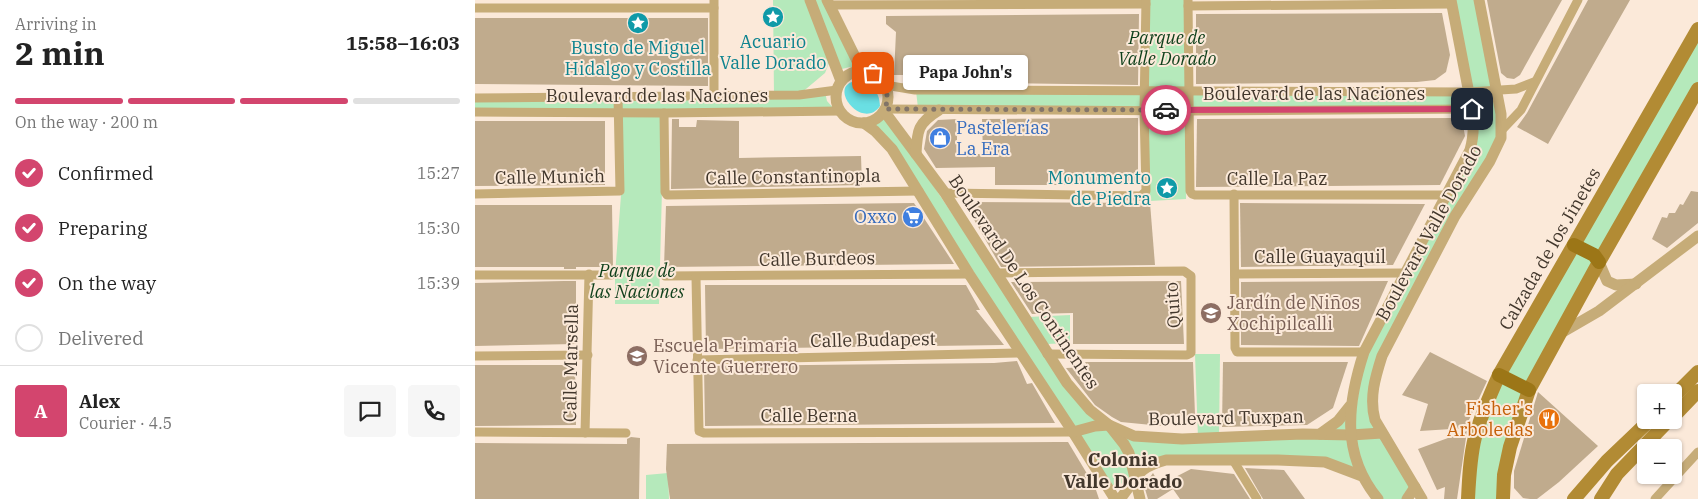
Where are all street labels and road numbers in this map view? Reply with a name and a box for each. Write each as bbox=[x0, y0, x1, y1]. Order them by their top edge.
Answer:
street label: Boulevard de las Naciones bbox=[1203, 82, 1425, 105]
street label: Boulevard de las Naciones bbox=[546, 84, 768, 107]
street label: Boulevard Valle Dorado bbox=[1371, 141, 1487, 325]
street label: Calle Constantinopla bbox=[705, 163, 881, 190]
street label: Calzada de los Jinetes bbox=[1494, 163, 1605, 334]
street label: Calle Munich bbox=[495, 164, 605, 189]
street label: Calle La Paz bbox=[1227, 167, 1327, 190]
street label: Boulevard De Los Continentes bbox=[944, 170, 1105, 393]
street label: Calle Guayaquil bbox=[1254, 245, 1386, 268]
street label: Calle Burdeos bbox=[759, 246, 875, 271]
street label: Quito bbox=[1159, 281, 1186, 329]
street label: Calle Marsella bbox=[558, 303, 583, 422]
street label: Calle Budapest bbox=[810, 327, 936, 352]
street label: Calle Berna bbox=[761, 404, 858, 427]
street label: Boulevard Tuxpan bbox=[1148, 405, 1304, 430]

